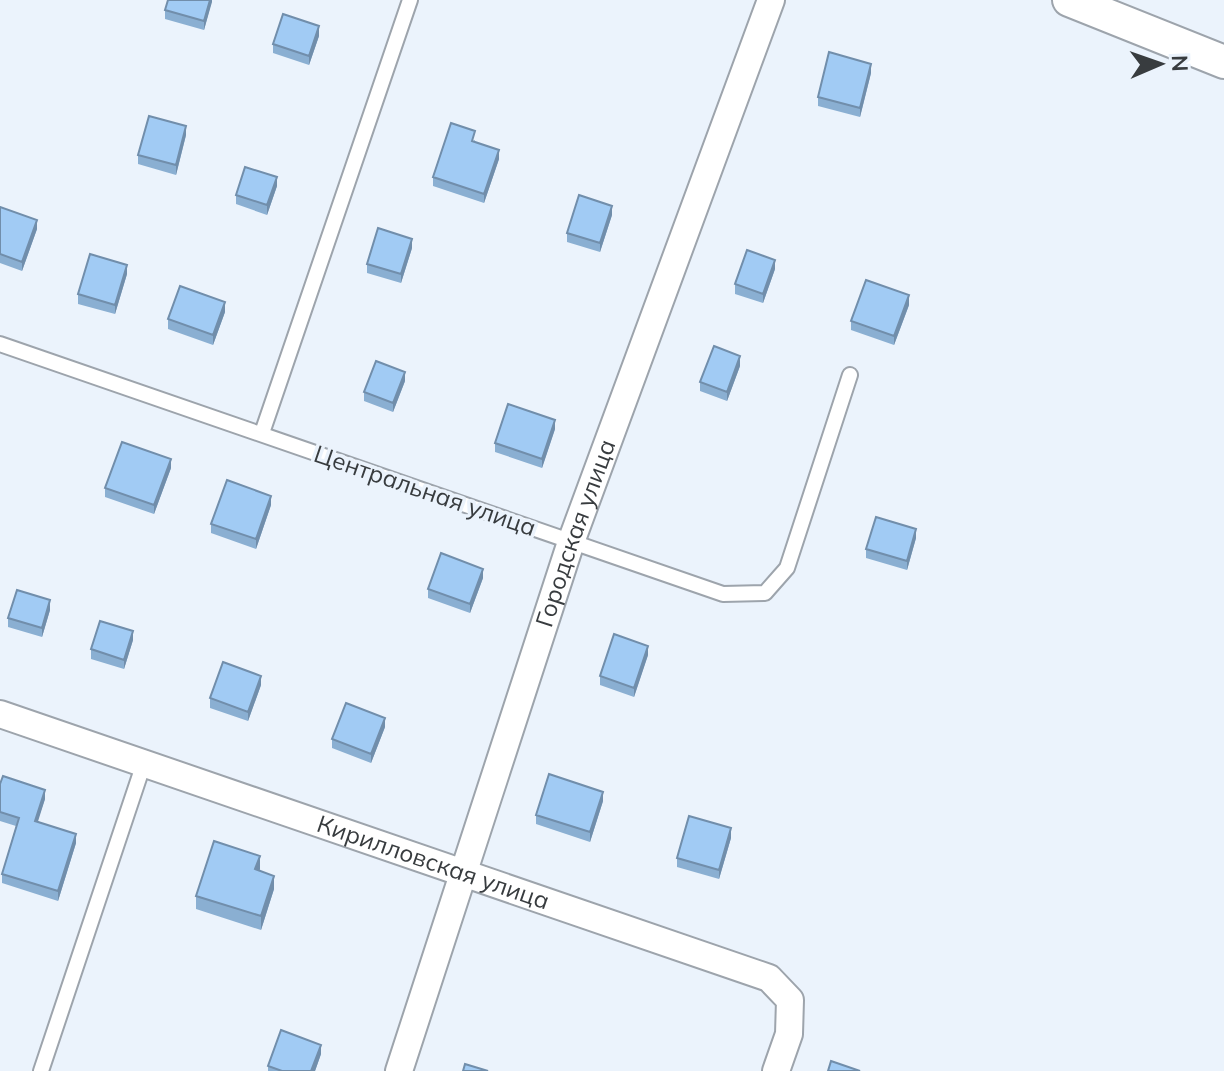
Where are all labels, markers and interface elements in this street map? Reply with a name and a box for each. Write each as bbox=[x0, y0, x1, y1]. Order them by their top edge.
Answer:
north arrow bbox=[1120, 24, 1200, 104]
text: N bbox=[1166, 55, 1194, 72]
street label: Городская улица bbox=[528, 435, 622, 631]
street label: Центральная улица bbox=[310, 438, 540, 542]
street label: Кирилловская улица bbox=[313, 808, 554, 916]

